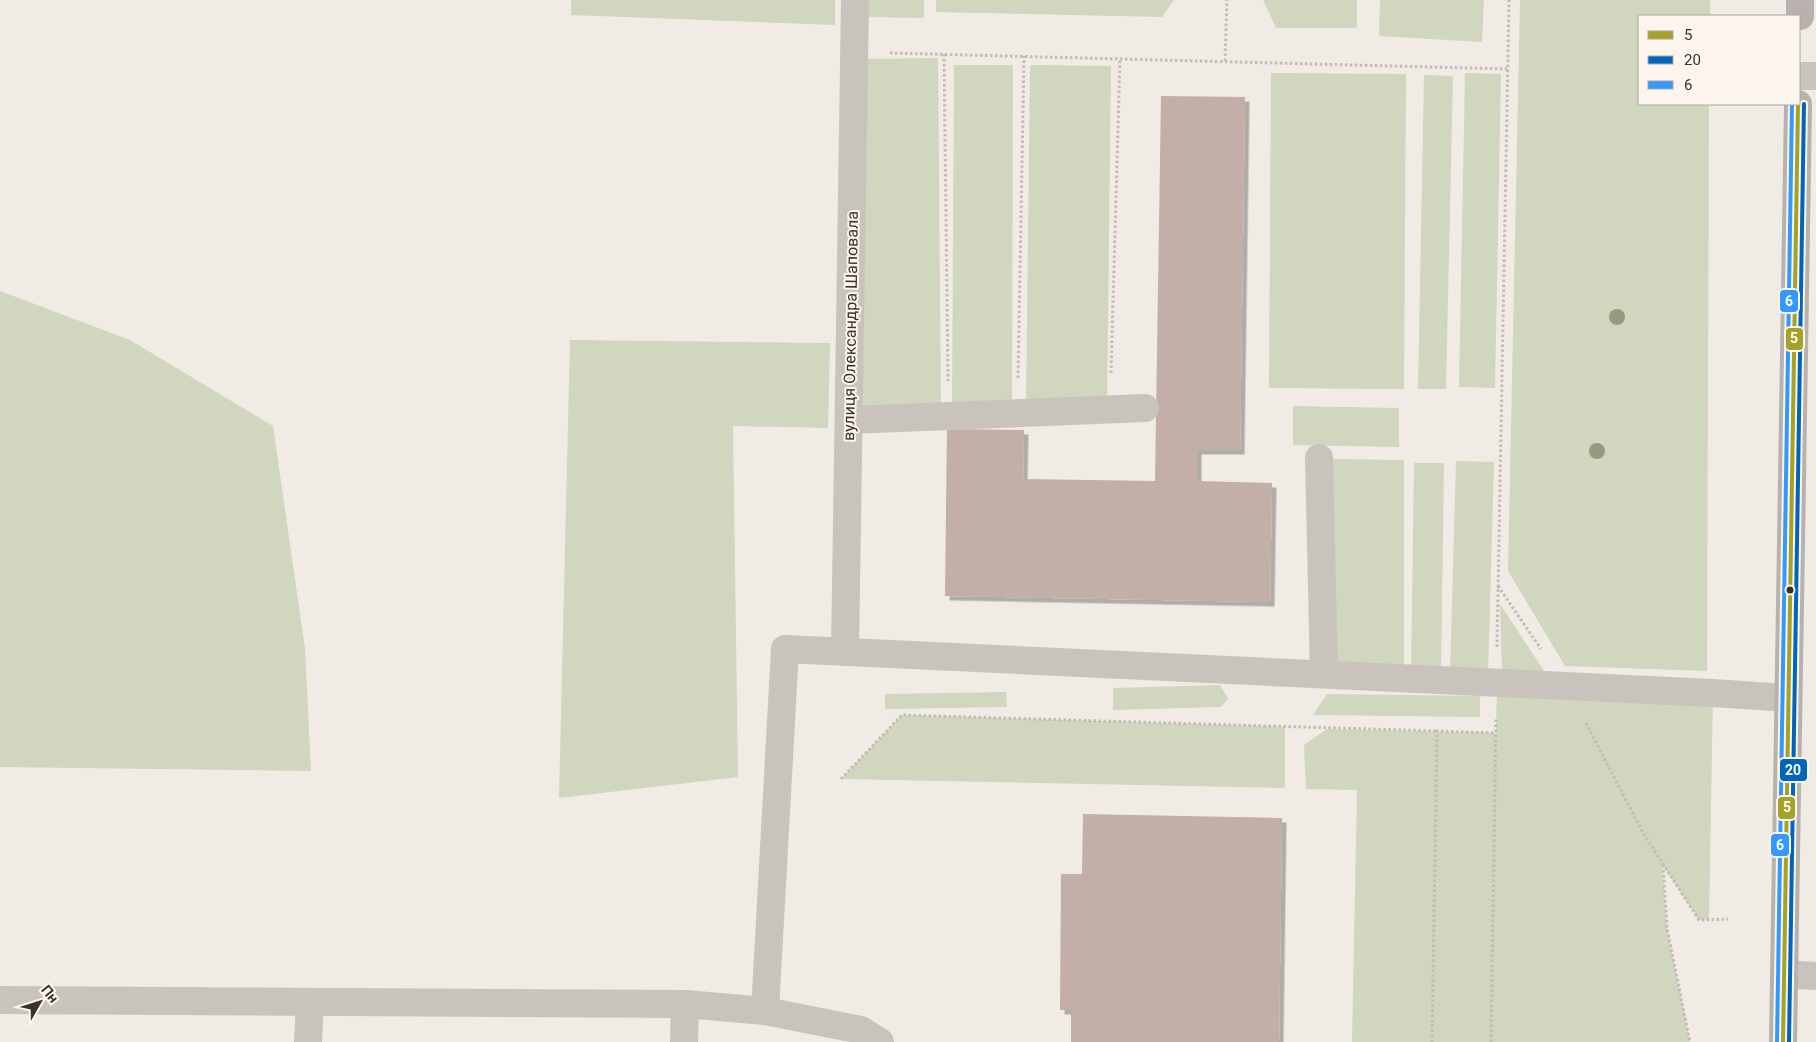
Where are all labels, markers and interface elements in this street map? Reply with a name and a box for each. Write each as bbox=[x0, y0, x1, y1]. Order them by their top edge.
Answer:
legend bbox=[1638, 15, 1801, 105]
text: 5 bbox=[1684, 26, 1692, 44]
text: 20 bbox=[1684, 51, 1701, 69]
text: 6 bbox=[1684, 76, 1692, 94]
street label: вулиця Олександра Шаповала bbox=[839, 211, 862, 441]
line badge: 6 bbox=[1779, 289, 1799, 313]
text: 6 bbox=[1785, 293, 1793, 309]
line badge: 5 bbox=[1785, 327, 1804, 351]
text: 5 bbox=[1790, 330, 1798, 346]
unlabelled marker bbox=[1785, 585, 1795, 595]
line badge: 20 bbox=[1779, 758, 1808, 782]
text: 20 bbox=[1785, 762, 1801, 778]
line badge: 5 bbox=[1777, 796, 1796, 820]
text: 5 bbox=[1783, 799, 1791, 815]
line badge: 6 bbox=[1770, 833, 1790, 857]
text: 6 bbox=[1776, 837, 1784, 853]
north arrow bbox=[15, 977, 65, 1027]
text: Пн bbox=[38, 982, 62, 1006]

